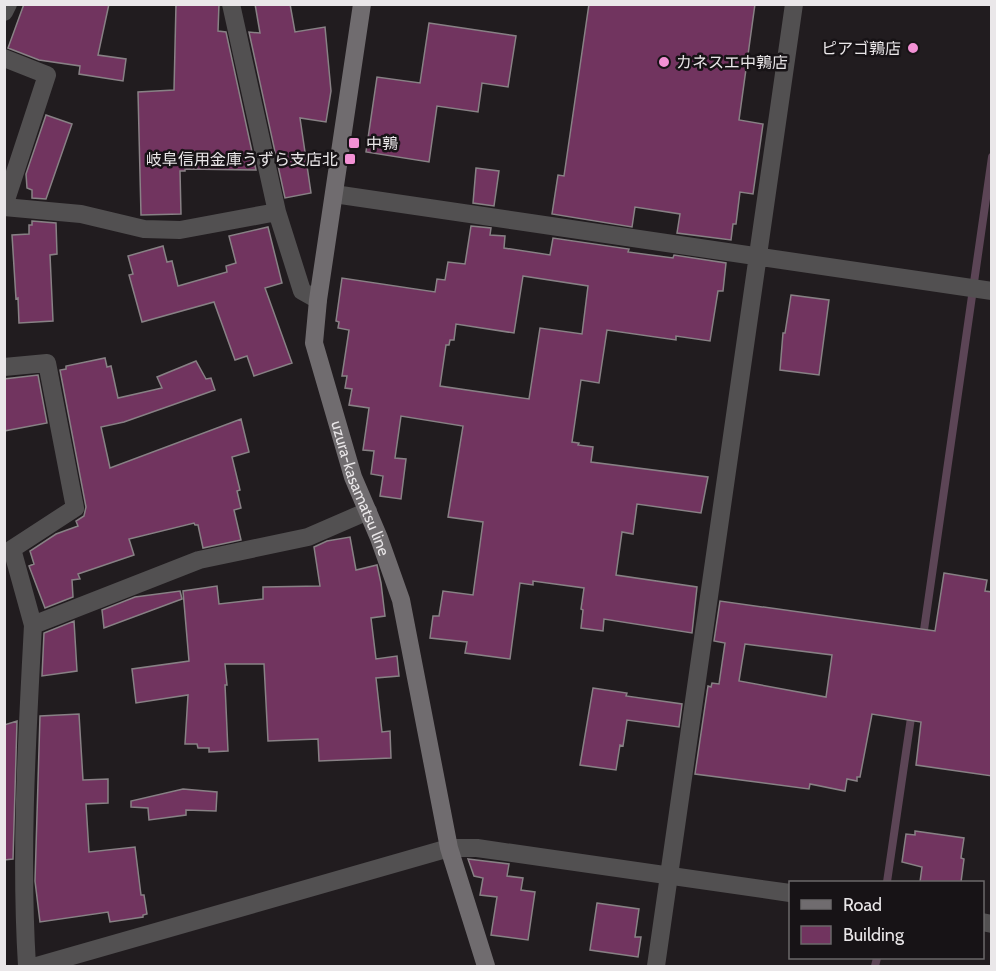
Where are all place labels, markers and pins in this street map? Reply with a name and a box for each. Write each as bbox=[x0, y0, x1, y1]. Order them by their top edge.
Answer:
place label: ピアゴ鶉店 bbox=[821, 39, 901, 58]
marker: ピアゴ鶉店 bbox=[906, 41, 920, 55]
place label: カネスエ中鶉店 bbox=[676, 53, 788, 72]
marker: カネスエ中鶉店 bbox=[657, 55, 671, 69]
place label: 中鶉 bbox=[366, 134, 398, 153]
marker: 中鶉 bbox=[347, 136, 361, 150]
place label: 岐阜信用金庫うずら支店北 bbox=[146, 150, 338, 169]
marker: 岐阜信用金庫うずら支店北 bbox=[343, 152, 357, 166]

